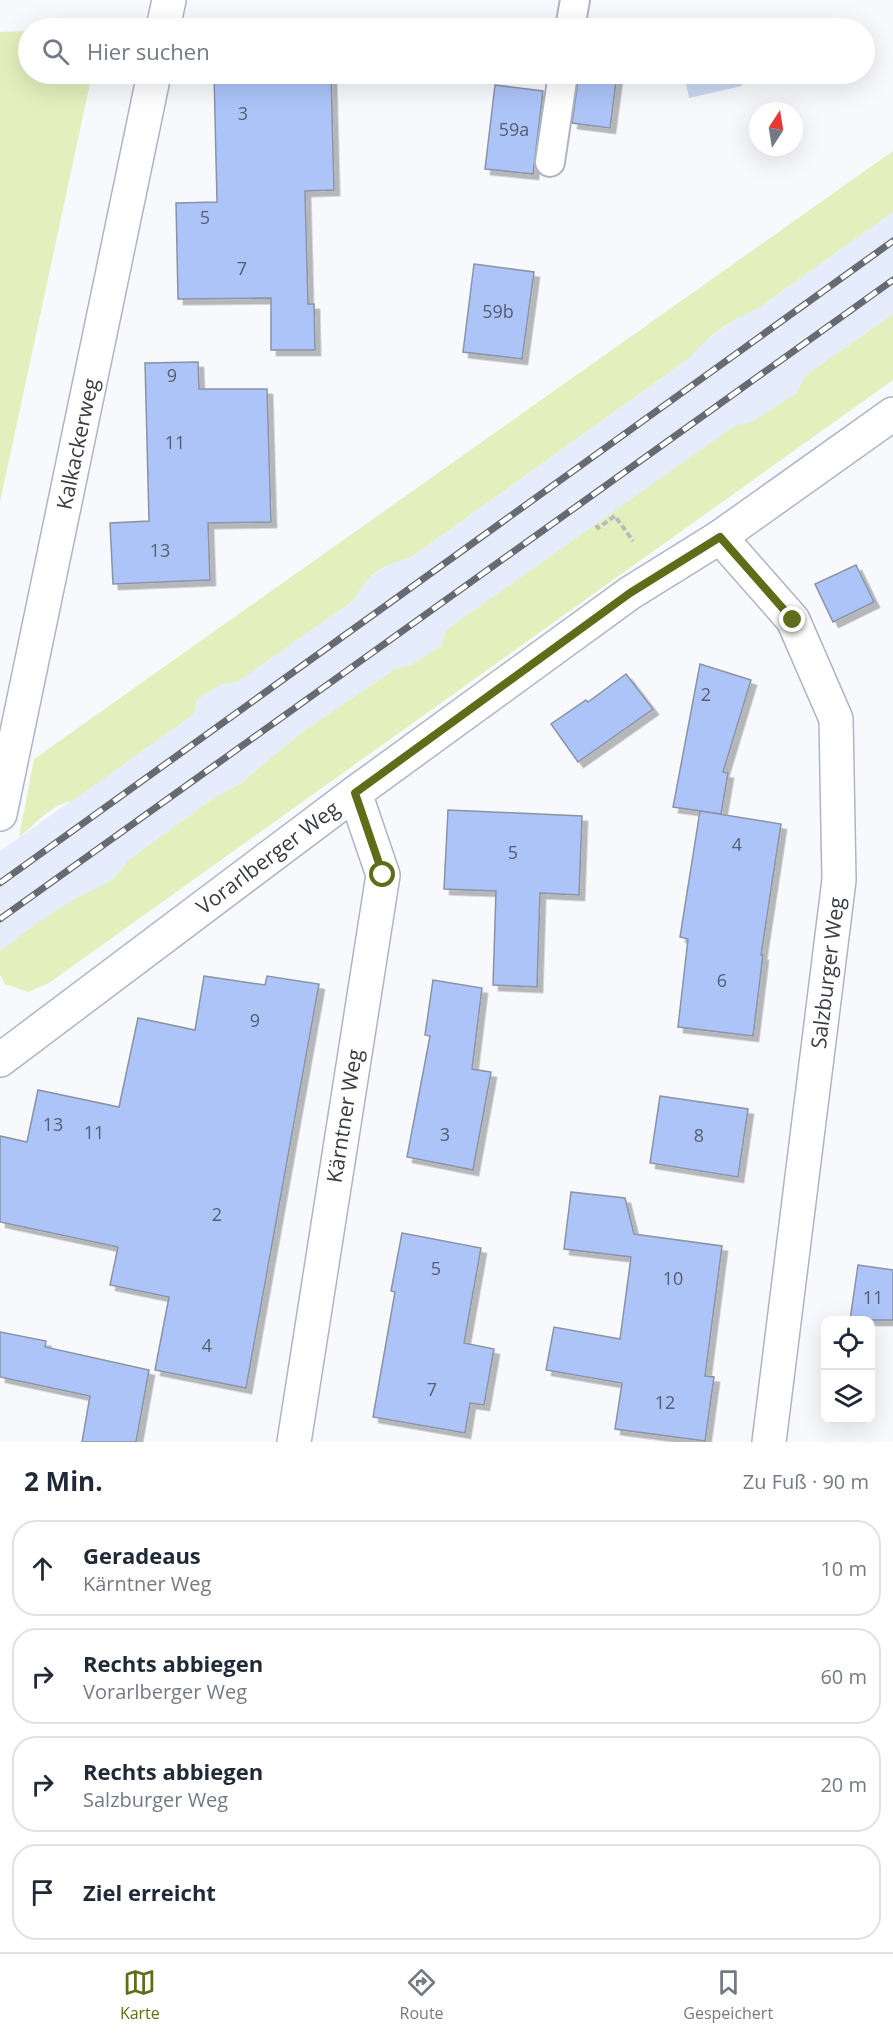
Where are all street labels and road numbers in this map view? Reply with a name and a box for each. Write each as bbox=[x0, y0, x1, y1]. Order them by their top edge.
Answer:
street label: Kalkackerweg bbox=[49, 376, 105, 512]
street label: Vorarlberger Weg bbox=[190, 794, 345, 920]
street label: Salzburger Weg bbox=[804, 896, 850, 1050]
street label: Kärntner Weg bbox=[320, 1047, 368, 1185]

